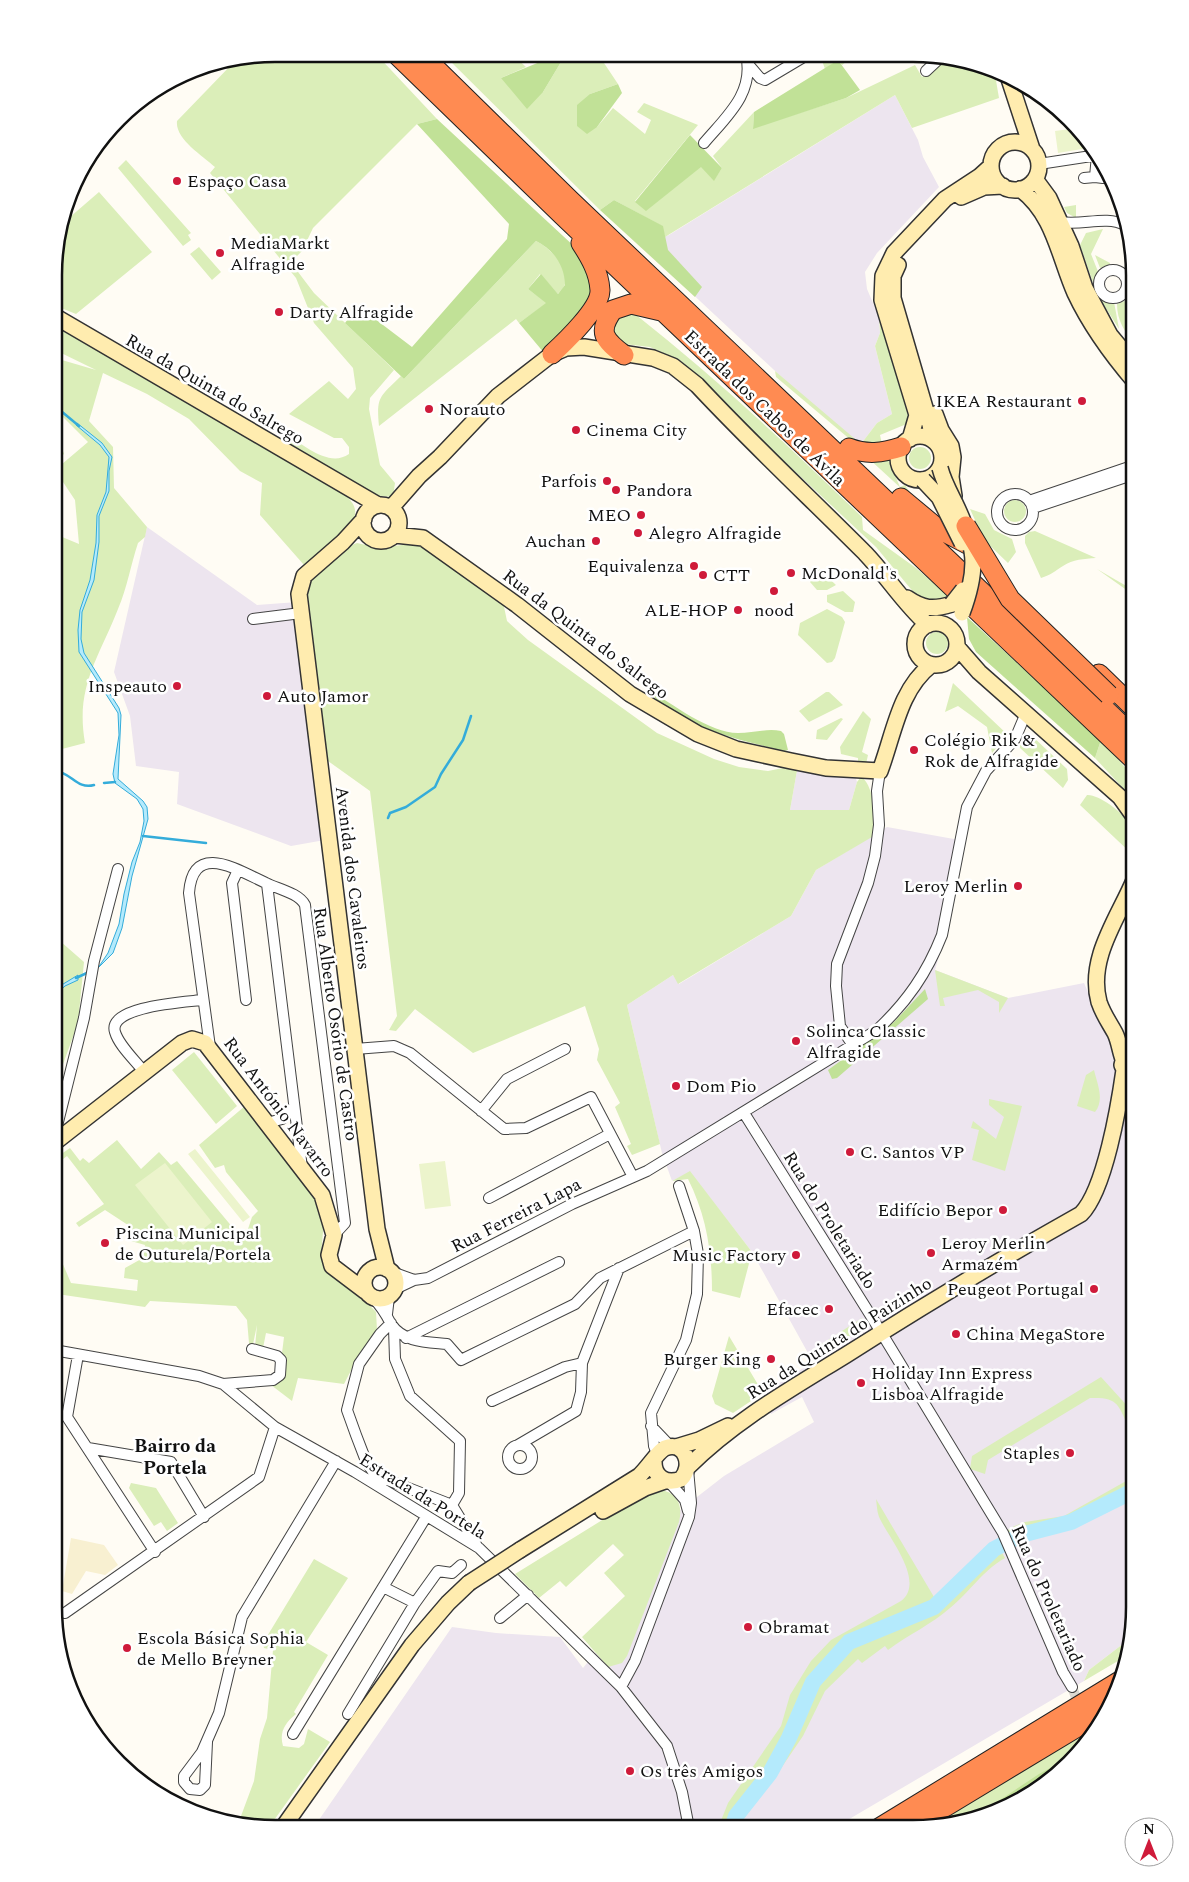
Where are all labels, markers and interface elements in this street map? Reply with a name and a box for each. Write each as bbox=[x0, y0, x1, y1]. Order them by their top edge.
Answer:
place label: Espaço Casa bbox=[187, 168, 287, 195]
marker: Espaço Casa bbox=[171, 175, 183, 187]
place label: MediaMarkt Alfragide bbox=[230, 230, 330, 278]
marker: MediaMarkt Alfragide bbox=[214, 247, 226, 259]
place label: Darty Alfragide bbox=[289, 299, 413, 326]
marker: Darty Alfragide bbox=[273, 306, 285, 318]
street label: Estrada dos Cabos de Ávila bbox=[678, 324, 852, 493]
street label: Rua da Quinta do Salrego bbox=[120, 327, 309, 452]
place label: IKEA Restaurant bbox=[936, 388, 1072, 415]
marker: IKEA Restaurant bbox=[1076, 395, 1088, 407]
place label: Norauto bbox=[439, 396, 505, 423]
marker: Norauto bbox=[423, 403, 435, 415]
place label: Cinema City bbox=[586, 417, 688, 444]
marker: Cinema City bbox=[570, 424, 582, 436]
place label: Parfois bbox=[540, 468, 597, 495]
marker: Parfois bbox=[601, 475, 613, 487]
place label: Pandora bbox=[626, 477, 693, 504]
marker: Pandora bbox=[610, 484, 622, 496]
place label: MEO bbox=[587, 502, 631, 529]
marker: MEO bbox=[635, 509, 647, 521]
place label: Alegro Alfragide bbox=[648, 520, 781, 547]
marker: Alegro Alfragide bbox=[632, 527, 644, 539]
place label: Auchan bbox=[524, 528, 586, 555]
marker: Auchan bbox=[590, 535, 602, 547]
place label: Equivalenza bbox=[587, 553, 684, 580]
marker: Equivalenza bbox=[688, 560, 700, 572]
place label: McDonald's bbox=[801, 560, 897, 587]
place label: CTT bbox=[713, 562, 750, 589]
street label: Rua da Quinta do Salrego bbox=[497, 563, 675, 706]
marker: McDonald's bbox=[785, 567, 797, 579]
marker: CTT bbox=[697, 569, 709, 581]
marker: nood bbox=[768, 585, 780, 597]
place label: ALE-HOP bbox=[644, 597, 728, 624]
place label: nood bbox=[754, 597, 794, 624]
marker: ALE-HOP bbox=[732, 604, 744, 616]
place label: Inspeauto bbox=[88, 673, 167, 700]
marker: Inspeauto bbox=[171, 680, 183, 692]
place label: Auto Jamor bbox=[277, 683, 368, 710]
marker: Auto Jamor bbox=[261, 690, 273, 702]
place label: Colégio Rik & Rok de Alfragide bbox=[924, 727, 1058, 775]
marker: Colégio Rik & Rok de Alfragide bbox=[908, 744, 920, 756]
street label: Avenida dos Cavaleiros bbox=[328, 785, 377, 972]
place label: Leroy Merlin bbox=[903, 873, 1008, 900]
marker: Leroy Merlin bbox=[1012, 880, 1024, 892]
street label: Rua Alberto Osório de Castro bbox=[306, 905, 365, 1143]
place label: Solinca Classic Alfragide bbox=[806, 1018, 926, 1066]
street label: Rua António Navarro bbox=[217, 1031, 341, 1183]
marker: Solinca Classic Alfragide bbox=[790, 1035, 802, 1047]
place label: Dom Pio bbox=[686, 1073, 757, 1100]
marker: Dom Pio bbox=[670, 1080, 682, 1092]
place label: C. Santos VP bbox=[860, 1139, 964, 1166]
street label: Rua do Proletariado bbox=[776, 1146, 883, 1295]
marker: C. Santos VP bbox=[844, 1146, 856, 1158]
street label: Rua Ferreira Lapa bbox=[446, 1171, 586, 1260]
place label: Edifício Bepor bbox=[877, 1197, 993, 1224]
marker: Edifício Bepor bbox=[997, 1204, 1009, 1216]
place label: Piscina Municipal de Outurela/Portela bbox=[115, 1220, 271, 1268]
place label: Leroy Merlin Armazém bbox=[941, 1230, 1046, 1278]
marker: Piscina Municipal de Outurela/Portela bbox=[99, 1237, 111, 1249]
place label: Music Factory bbox=[672, 1242, 787, 1269]
marker: Leroy Merlin Armazém bbox=[925, 1247, 937, 1259]
marker: Music Factory bbox=[790, 1249, 802, 1261]
street label: Rua da Quinta do Paizinho bbox=[741, 1270, 937, 1407]
place label: Peugeot Portugal bbox=[947, 1276, 1084, 1303]
marker: Peugeot Portugal bbox=[1088, 1283, 1100, 1295]
place label: Efacec bbox=[766, 1296, 819, 1323]
marker: Efacec bbox=[823, 1303, 835, 1315]
place label: China MegaStore bbox=[966, 1321, 1105, 1348]
marker: China MegaStore bbox=[950, 1328, 962, 1340]
place label: Burger King bbox=[663, 1346, 761, 1373]
marker: Burger King bbox=[765, 1353, 777, 1365]
place label: Holiday Inn Express Lisboa Alfragide bbox=[871, 1360, 1033, 1408]
marker: Holiday Inn Express Lisboa Alfragide bbox=[855, 1377, 867, 1389]
district label: Bairro da Portela bbox=[134, 1432, 216, 1483]
place label: Staples bbox=[1003, 1440, 1060, 1467]
street label: Estrada da Portela bbox=[354, 1446, 492, 1547]
marker: Staples bbox=[1064, 1447, 1076, 1459]
street label: Rua do Proletariado bbox=[1004, 1520, 1093, 1676]
place label: Obramat bbox=[758, 1614, 829, 1641]
marker: Obramat bbox=[742, 1621, 754, 1633]
place label: Escola Básica Sophia de Mello Breyner bbox=[137, 1625, 304, 1673]
marker: Escola Básica Sophia de Mello Breyner bbox=[121, 1642, 133, 1654]
place label: Os três Amigos bbox=[640, 1758, 763, 1785]
marker: Os três Amigos bbox=[624, 1765, 636, 1777]
north arrow bbox=[1124, 1817, 1174, 1867]
text: N bbox=[1143, 1819, 1155, 1840]

